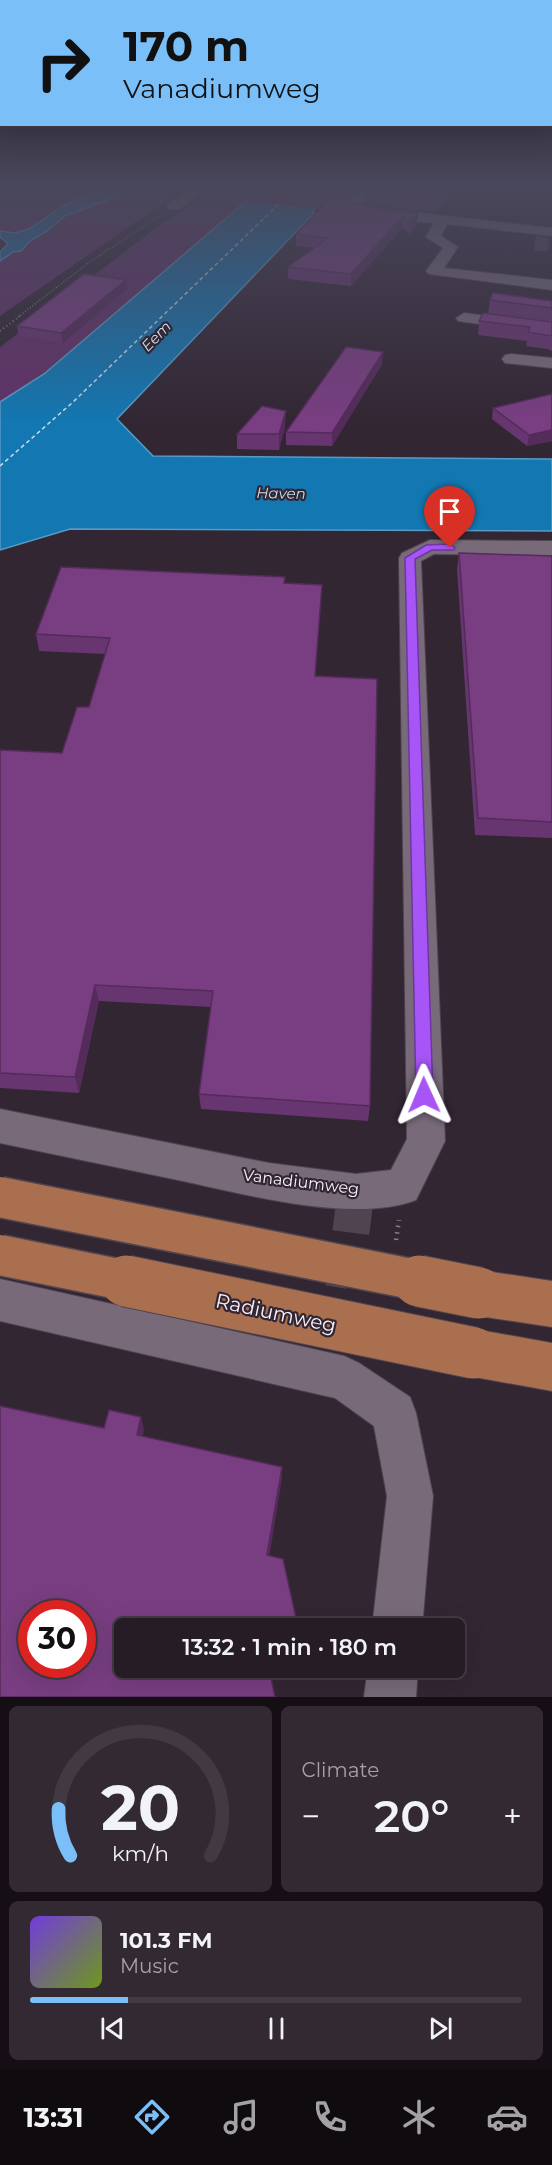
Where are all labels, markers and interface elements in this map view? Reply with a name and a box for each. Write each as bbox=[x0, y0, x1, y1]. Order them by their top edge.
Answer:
text: 170 m bbox=[123, 20, 249, 72]
icon: right bbox=[24, 24, 102, 102]
text: Vanadiumweg bbox=[123, 72, 321, 105]
water label: Eem bbox=[137, 317, 175, 355]
water label: Haven bbox=[256, 483, 306, 503]
pin bbox=[424, 486, 475, 548]
icon: arrive bbox=[433, 495, 466, 528]
position arrow bbox=[392, 1063, 456, 1127]
street label: Vanadiumweg bbox=[242, 1165, 360, 1199]
street label: Radiumweg bbox=[214, 1289, 338, 1337]
speed limit sign: 30 bbox=[18, 1600, 96, 1678]
text: 13:32 · 1 min · 180 m bbox=[182, 1634, 397, 1661]
text: Climate bbox=[302, 1758, 379, 1782]
text: 20 bbox=[101, 1770, 180, 1846]
text: 20° bbox=[374, 1788, 449, 1843]
text: − bbox=[302, 1796, 320, 1836]
text: + bbox=[503, 1796, 522, 1836]
text: km/h bbox=[112, 1840, 169, 1866]
text: 101.3 FM bbox=[120, 1927, 212, 1954]
text: Music bbox=[120, 1954, 179, 1978]
icon: previous bbox=[96, 2012, 129, 2045]
icon: pause bbox=[260, 2012, 293, 2045]
icon: next bbox=[424, 2012, 457, 2045]
icon: directions bbox=[131, 2096, 173, 2138]
icon: music bbox=[220, 2096, 262, 2138]
icon: phone bbox=[309, 2096, 351, 2138]
icon: climate bbox=[398, 2096, 440, 2138]
icon: car bbox=[486, 2096, 528, 2138]
text: 13:31 bbox=[23, 2101, 84, 2134]

